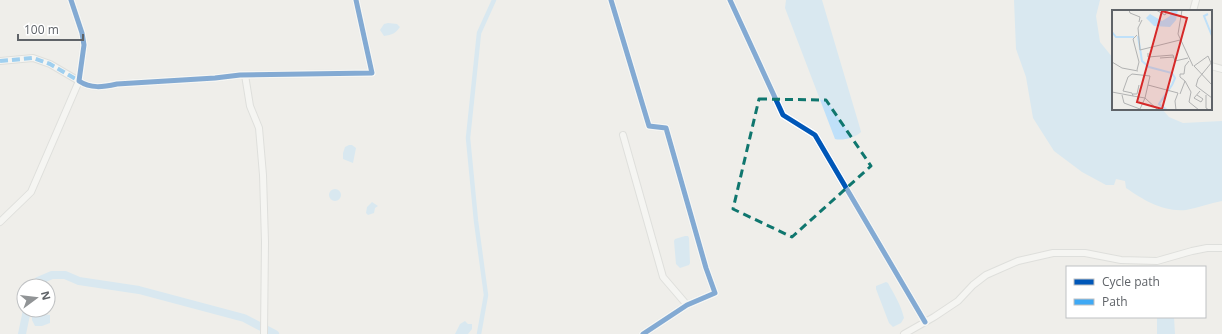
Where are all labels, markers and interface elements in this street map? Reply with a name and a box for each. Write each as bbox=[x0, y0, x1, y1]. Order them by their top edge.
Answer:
inset map bbox=[1112, 10, 1212, 110]
scale bar bbox=[18, 16, 83, 42]
text: 100 m bbox=[24, 21, 59, 38]
legend bbox=[1066, 266, 1206, 318]
text: Cycle path bbox=[1102, 273, 1160, 290]
north arrow bbox=[16, 278, 56, 318]
text: N bbox=[38, 289, 55, 302]
text: Path bbox=[1102, 293, 1128, 310]

